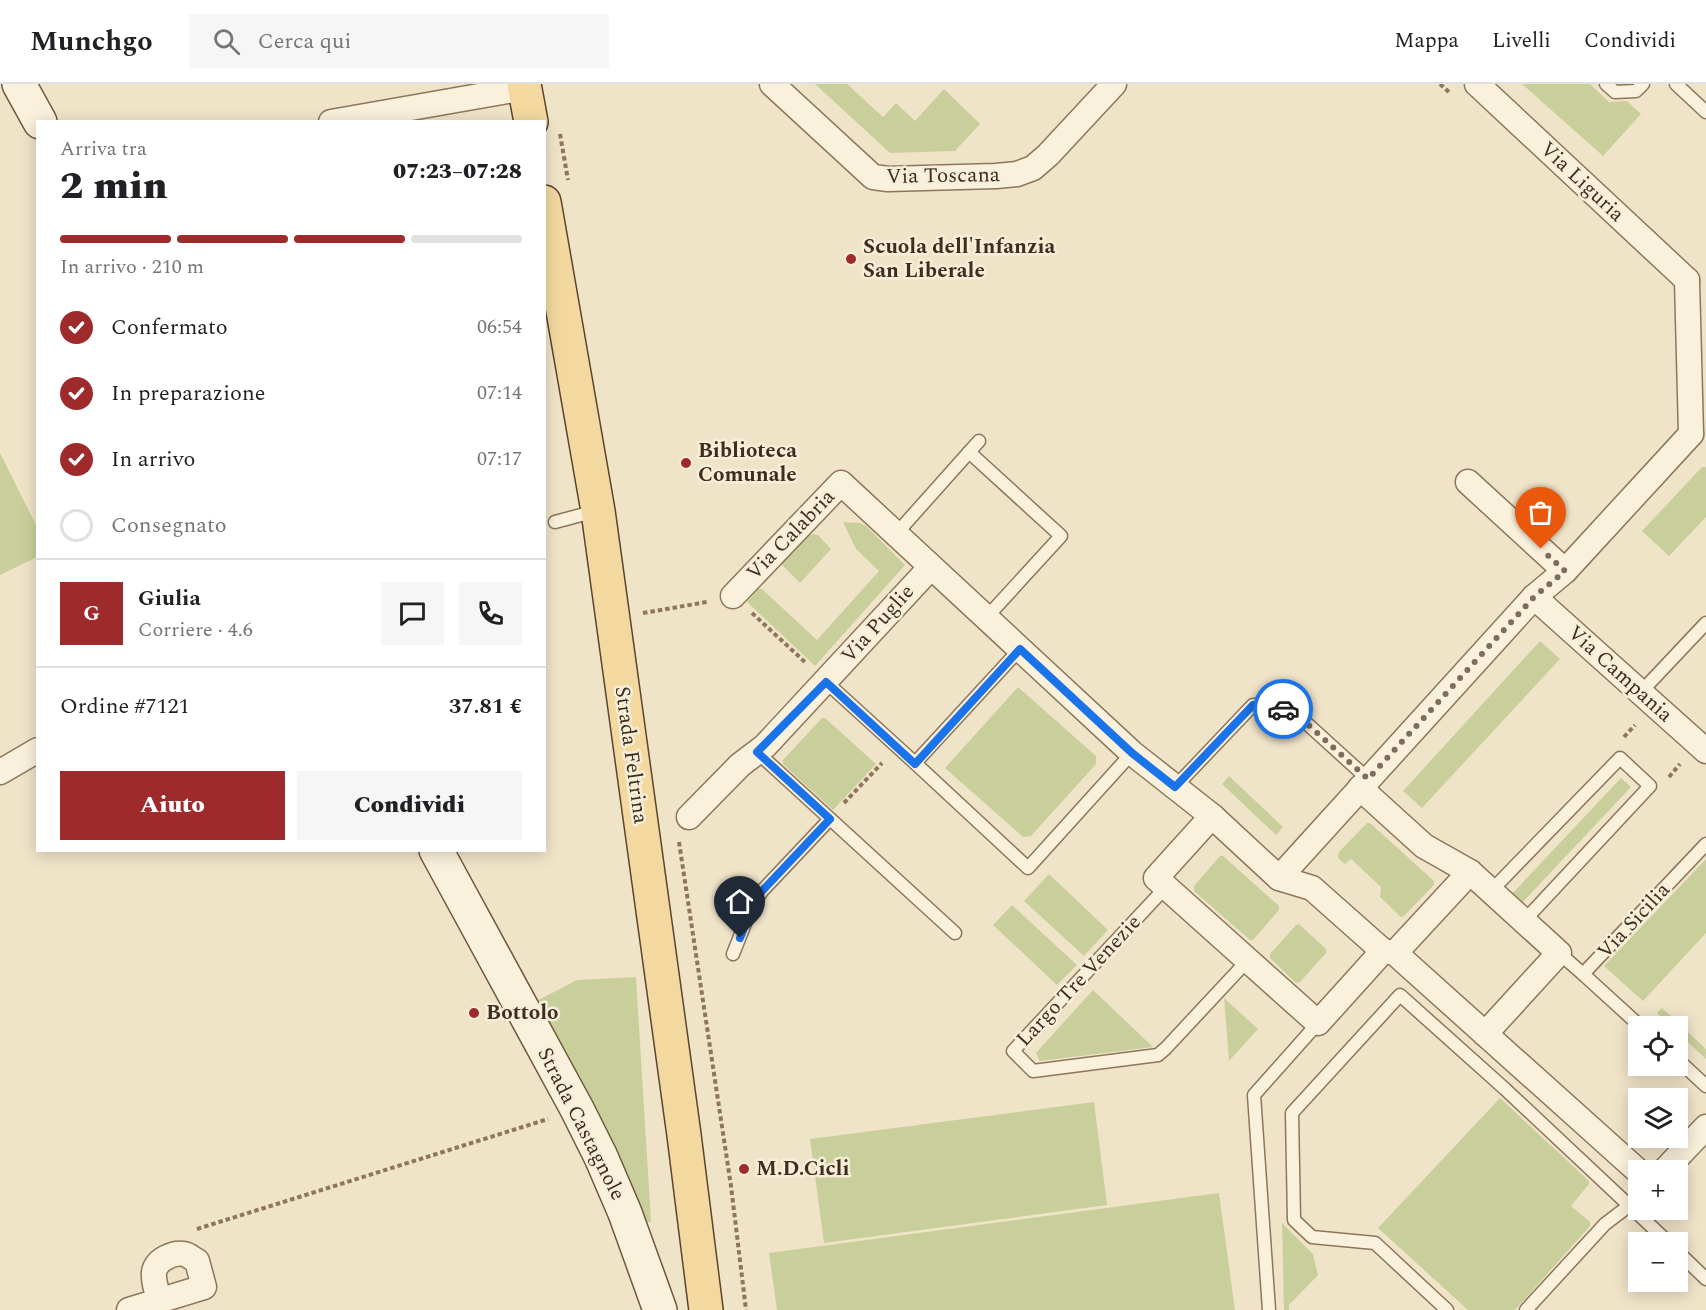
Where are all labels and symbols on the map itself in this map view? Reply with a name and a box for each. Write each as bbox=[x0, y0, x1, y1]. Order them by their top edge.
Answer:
street label: Via Liguria bbox=[1532, 134, 1632, 230]
street label: Via Toscana bbox=[886, 159, 1001, 193]
place label: Scuola dell'Infanzia San Liberale bbox=[863, 231, 1056, 287]
marker: Scuola dell'Infanzia San Liberale bbox=[844, 252, 858, 266]
place label: Biblioteca Comunale bbox=[698, 435, 797, 491]
marker: Biblioteca Comunale bbox=[679, 456, 693, 470]
street label: Via Calabria bbox=[739, 482, 843, 588]
pin bbox=[1515, 487, 1566, 549]
street label: Via Puglie bbox=[834, 577, 922, 671]
street label: Via Campania bbox=[1560, 618, 1680, 731]
courier bbox=[1253, 679, 1313, 739]
street label: Strada Feltrina bbox=[606, 684, 657, 827]
street label: Via Sicilia bbox=[1590, 875, 1679, 967]
pin bbox=[714, 876, 765, 938]
street label: Largo Tre Venezie bbox=[1009, 908, 1149, 1054]
place label: Bottolo bbox=[486, 997, 559, 1029]
marker: Bottolo bbox=[467, 1006, 481, 1020]
street label: Strada Castagnole bbox=[529, 1042, 633, 1206]
place label: M.D.Cicli bbox=[756, 1153, 849, 1185]
marker: M.D.Cicli bbox=[737, 1162, 751, 1176]

